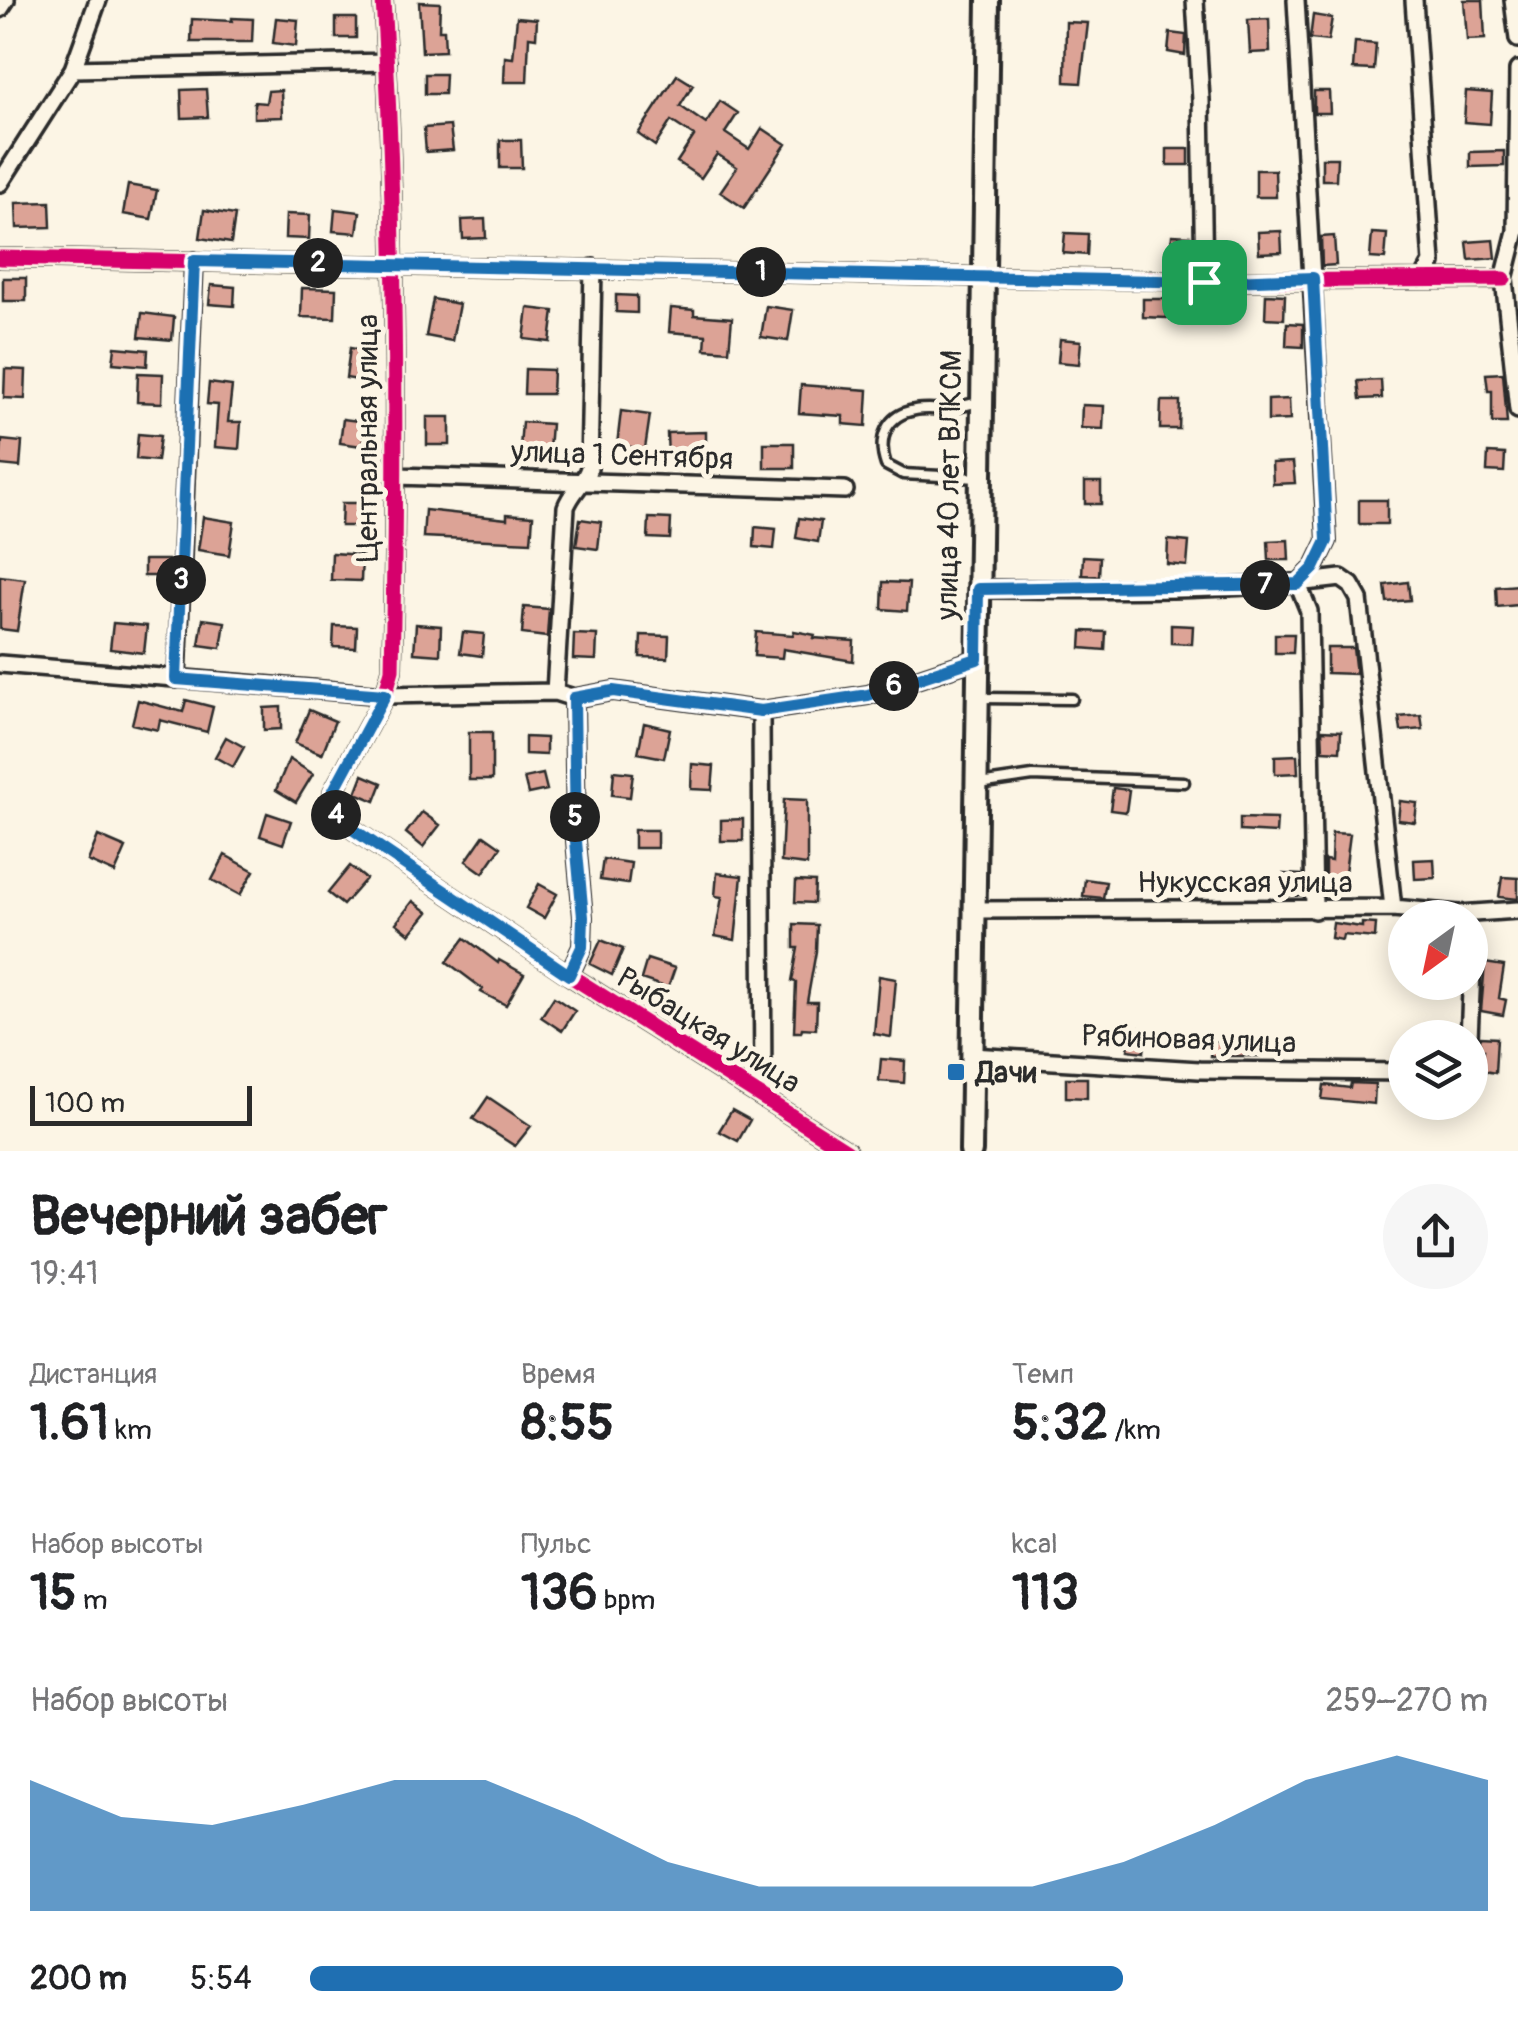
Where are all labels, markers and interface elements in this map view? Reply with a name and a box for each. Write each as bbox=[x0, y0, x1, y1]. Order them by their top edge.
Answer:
pin: 2 bbox=[293, 238, 343, 288]
pin bbox=[1162, 240, 1247, 325]
text: 2 bbox=[310, 245, 326, 280]
pin: 1 bbox=[736, 247, 786, 297]
text: 1 bbox=[756, 254, 766, 289]
icon: arrive bbox=[1177, 255, 1232, 310]
street label: Центральная улица bbox=[349, 314, 386, 562]
street label: улица 40 лет ВЛКСМ bbox=[929, 350, 970, 621]
street label: улица 1 Сентября bbox=[509, 433, 734, 478]
pin: 3 bbox=[156, 555, 206, 605]
pin: 7 bbox=[1240, 560, 1290, 610]
text: 3 bbox=[173, 562, 189, 597]
text: 7 bbox=[1258, 567, 1272, 602]
pin: 6 bbox=[869, 661, 919, 711]
text: 6 bbox=[886, 668, 902, 703]
pin: 4 bbox=[311, 790, 361, 840]
pin: 5 bbox=[550, 792, 600, 842]
text: 4 bbox=[328, 797, 344, 832]
text: 5 bbox=[567, 799, 583, 834]
street label: Нукусская улица bbox=[1137, 864, 1353, 901]
north arrow bbox=[1388, 900, 1488, 1000]
map controls bbox=[1388, 900, 1488, 1120]
street label: Рыбацкая улица bbox=[610, 959, 807, 1101]
street label: Рябиновая улица bbox=[1081, 1017, 1297, 1062]
button: layers bbox=[1388, 1020, 1488, 1120]
place label: Дачи bbox=[974, 1054, 1037, 1091]
marker: Дачи bbox=[945, 1061, 967, 1083]
scale bar bbox=[30, 1081, 252, 1126]
text: 100 m bbox=[45, 1086, 125, 1121]
text: Вечерний забег bbox=[30, 1182, 387, 1251]
button: share bbox=[1383, 1184, 1488, 1289]
text: 19:41 bbox=[30, 1254, 99, 1294]
text: Дистанция bbox=[30, 1357, 157, 1392]
text: Время bbox=[521, 1357, 595, 1392]
text: Темп bbox=[1012, 1357, 1074, 1392]
text: 1.61 bbox=[30, 1392, 109, 1455]
text: 8:55 bbox=[521, 1392, 614, 1455]
text: 5:32 bbox=[1012, 1392, 1108, 1455]
text: km bbox=[109, 1413, 152, 1448]
text: /km bbox=[1108, 1413, 1161, 1448]
text: Набор высоты bbox=[30, 1527, 203, 1562]
text: Пульс bbox=[521, 1527, 592, 1562]
text: kcal bbox=[1012, 1527, 1058, 1562]
text: 15 bbox=[30, 1562, 77, 1625]
text: 136 bbox=[521, 1562, 598, 1625]
text: 113 bbox=[1012, 1562, 1079, 1625]
text: m bbox=[77, 1583, 108, 1618]
text: bpm bbox=[598, 1583, 655, 1618]
text: Набор высоты bbox=[30, 1681, 228, 1721]
text: 259–270 m bbox=[1325, 1681, 1488, 1721]
text: 200 m bbox=[30, 1959, 127, 1999]
text: 5:54 bbox=[190, 1959, 252, 1999]

